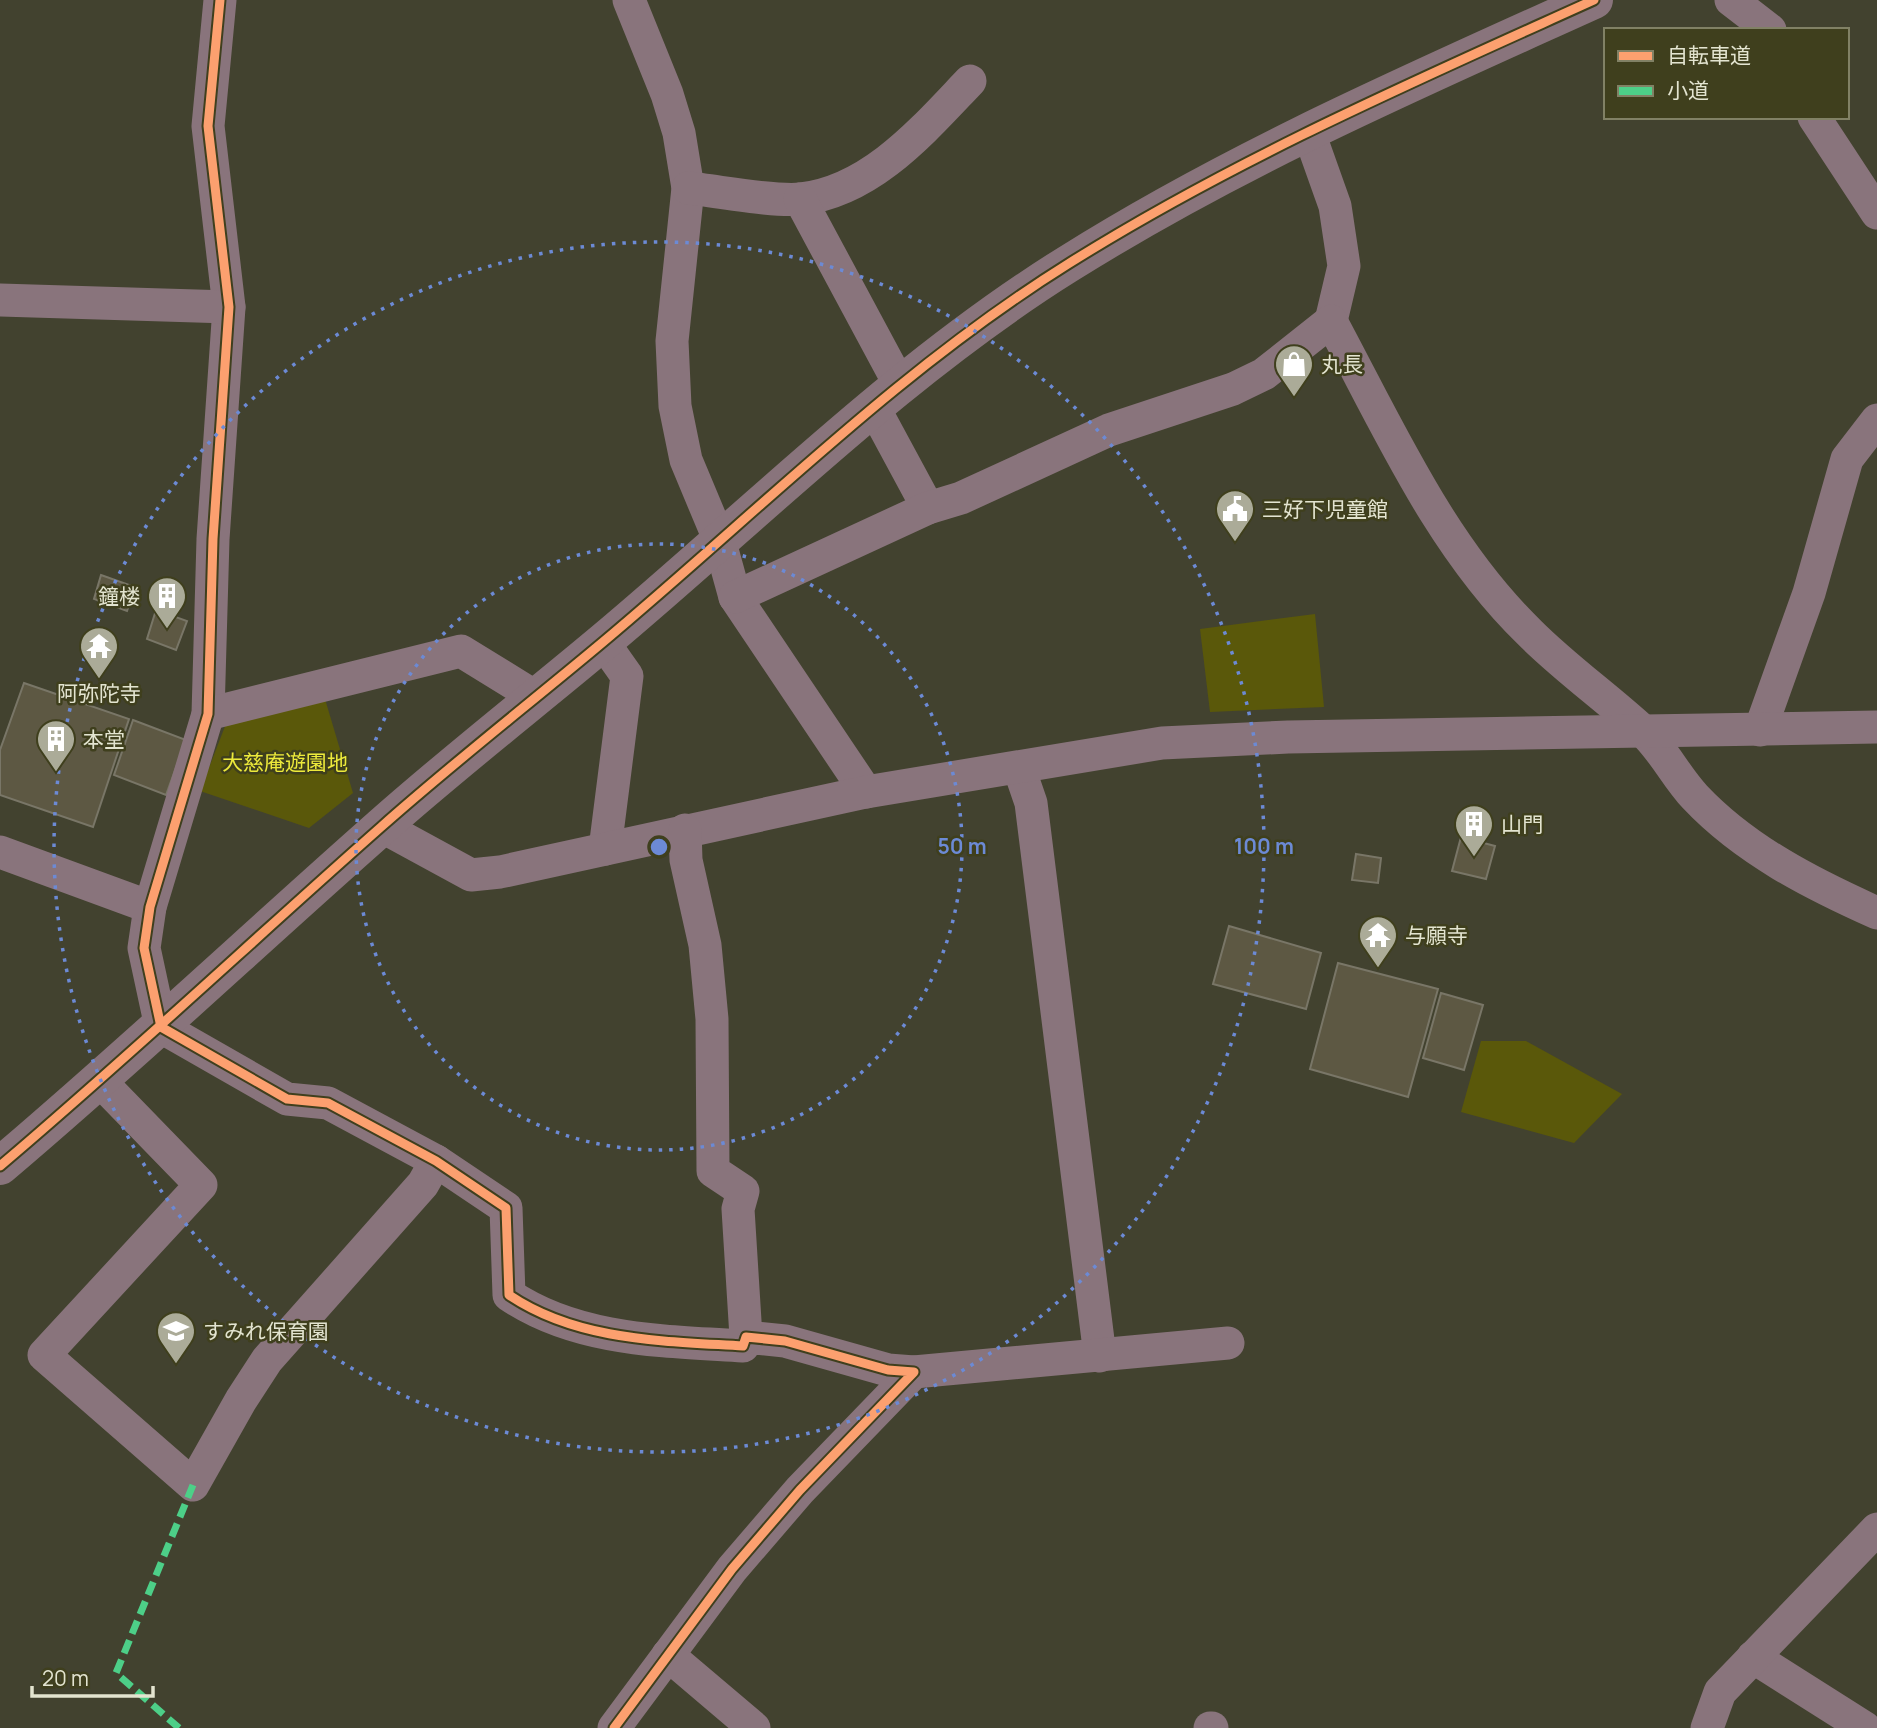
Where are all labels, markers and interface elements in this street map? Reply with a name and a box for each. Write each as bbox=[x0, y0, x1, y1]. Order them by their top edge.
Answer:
legend bbox=[1604, 28, 1849, 119]
text: 自転車道 bbox=[1667, 41, 1751, 69]
text: 小道 bbox=[1667, 76, 1709, 104]
shop icon: 丸長 bbox=[1273, 343, 1315, 398]
place label: 丸長 bbox=[1321, 350, 1363, 378]
public building icon: 三好下児童館 bbox=[1214, 488, 1256, 543]
place label: 三好下児童館 bbox=[1262, 495, 1388, 523]
building icon: 鐘楼 bbox=[146, 575, 188, 630]
place label: 鐘楼 bbox=[98, 582, 140, 610]
temple icon: 阿弥陀寺 bbox=[78, 625, 120, 680]
place label: 阿弥陀寺 bbox=[57, 679, 141, 707]
building icon: 本堂 bbox=[35, 718, 77, 773]
place label: 本堂 bbox=[83, 725, 125, 753]
park label: 大慈庵遊園地 bbox=[222, 748, 348, 776]
building icon: 山門 bbox=[1453, 803, 1495, 858]
place label: 山門 bbox=[1501, 810, 1543, 838]
text: 50 m bbox=[937, 832, 987, 860]
text: 100 m bbox=[1234, 832, 1294, 860]
centre of rings bbox=[647, 835, 671, 859]
temple icon: 与願寺 bbox=[1357, 914, 1399, 969]
place label: 与願寺 bbox=[1405, 921, 1468, 949]
school or university icon: すみれ保育園 bbox=[155, 1310, 197, 1365]
place label: すみれ保育園 bbox=[203, 1317, 329, 1345]
scale bar bbox=[32, 1654, 152, 1698]
text: 20 m bbox=[42, 1664, 89, 1692]

